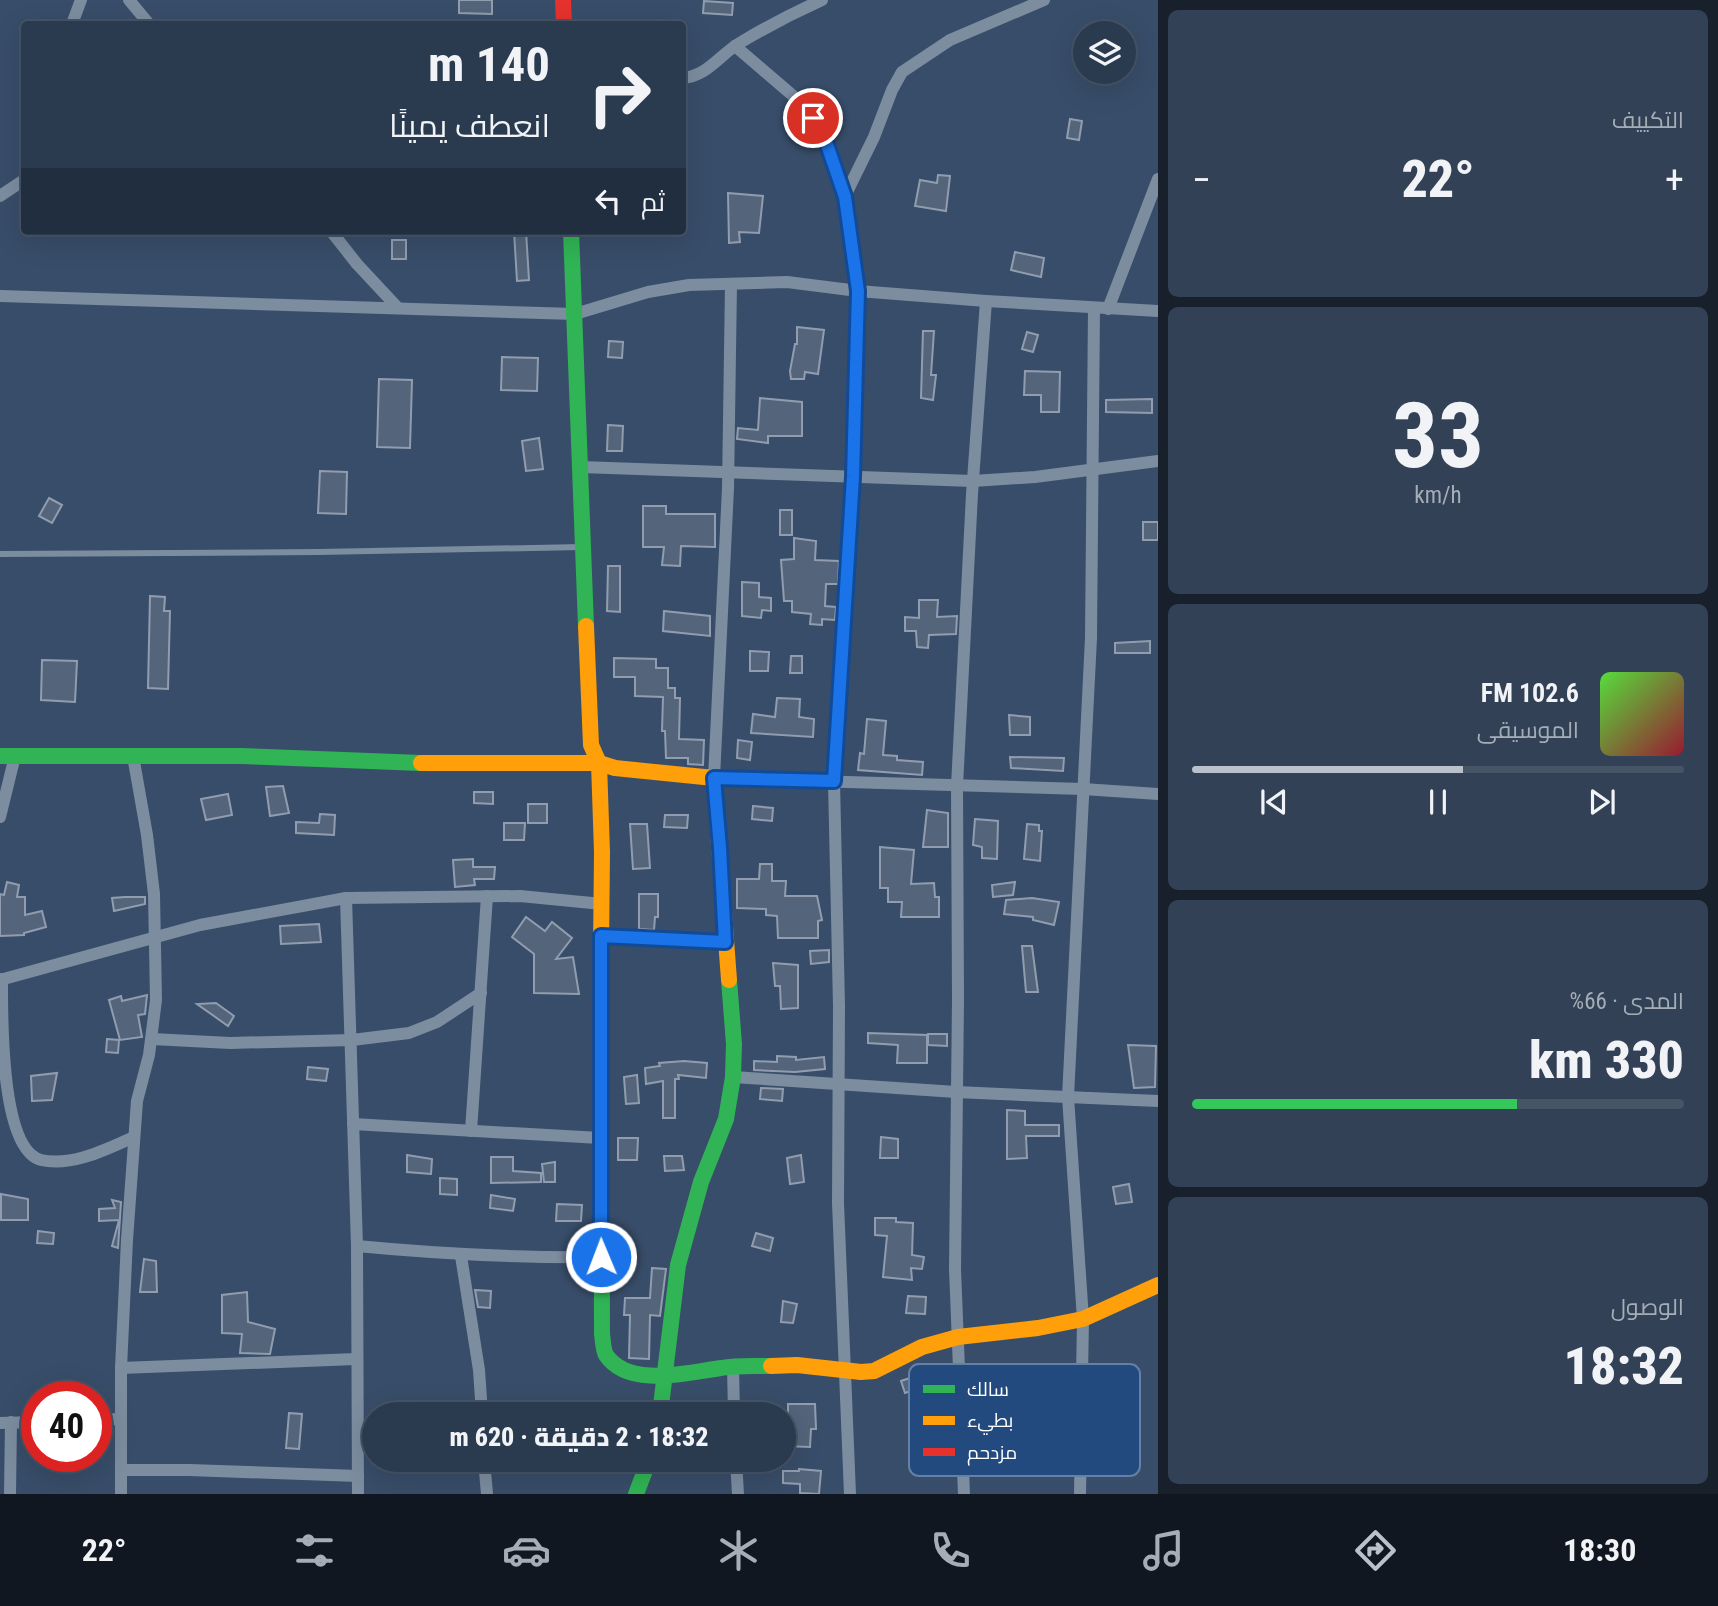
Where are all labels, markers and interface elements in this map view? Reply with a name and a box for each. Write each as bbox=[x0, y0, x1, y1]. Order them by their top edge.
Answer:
map controls bbox=[1073, 21, 1136, 84]
button: layers bbox=[1073, 21, 1136, 84]
text: 140 m bbox=[428, 36, 550, 93]
icon: right bbox=[574, 49, 665, 140]
pin bbox=[783, 88, 843, 148]
icon: arrive bbox=[794, 99, 832, 137]
text: انعطف يمينًا bbox=[389, 107, 550, 145]
text: التكييف bbox=[1612, 107, 1684, 134]
text: 22° bbox=[1401, 149, 1475, 210]
text: − bbox=[1192, 158, 1211, 202]
text: + bbox=[1665, 158, 1684, 202]
icon: left bbox=[589, 182, 627, 220]
text: ثم bbox=[641, 187, 665, 217]
text: 33 bbox=[1392, 383, 1484, 489]
text: km/h bbox=[1414, 482, 1462, 509]
text: 102.6 FM bbox=[1481, 678, 1579, 708]
text: الموسيقى bbox=[1477, 717, 1579, 744]
icon: previous bbox=[1255, 783, 1293, 821]
icon: pause bbox=[1419, 783, 1457, 821]
icon: next bbox=[1583, 783, 1621, 821]
text: المدى · 66% bbox=[1570, 988, 1684, 1015]
text: 330 km bbox=[1529, 1030, 1684, 1091]
position arrow bbox=[564, 1220, 638, 1294]
text: الوصول bbox=[1611, 1294, 1684, 1321]
text: 18:32 bbox=[1564, 1336, 1684, 1397]
legend bbox=[909, 1364, 1140, 1476]
text: سالك bbox=[967, 1378, 1009, 1401]
speed limit sign: 40 bbox=[21, 1381, 112, 1472]
text: بطيء bbox=[967, 1409, 1013, 1435]
text: 18:32 · 2 دقيقة · 620 m bbox=[449, 1422, 709, 1452]
text: مزدحم bbox=[967, 1441, 1017, 1466]
icon: filters bbox=[290, 1526, 339, 1575]
icon: car bbox=[502, 1526, 551, 1575]
icon: climate bbox=[714, 1526, 763, 1575]
icon: phone bbox=[926, 1526, 975, 1575]
icon: music bbox=[1139, 1526, 1188, 1575]
icon: directions bbox=[1351, 1526, 1400, 1575]
text: 22° bbox=[82, 1531, 126, 1569]
text: 18:30 bbox=[1563, 1531, 1636, 1569]

